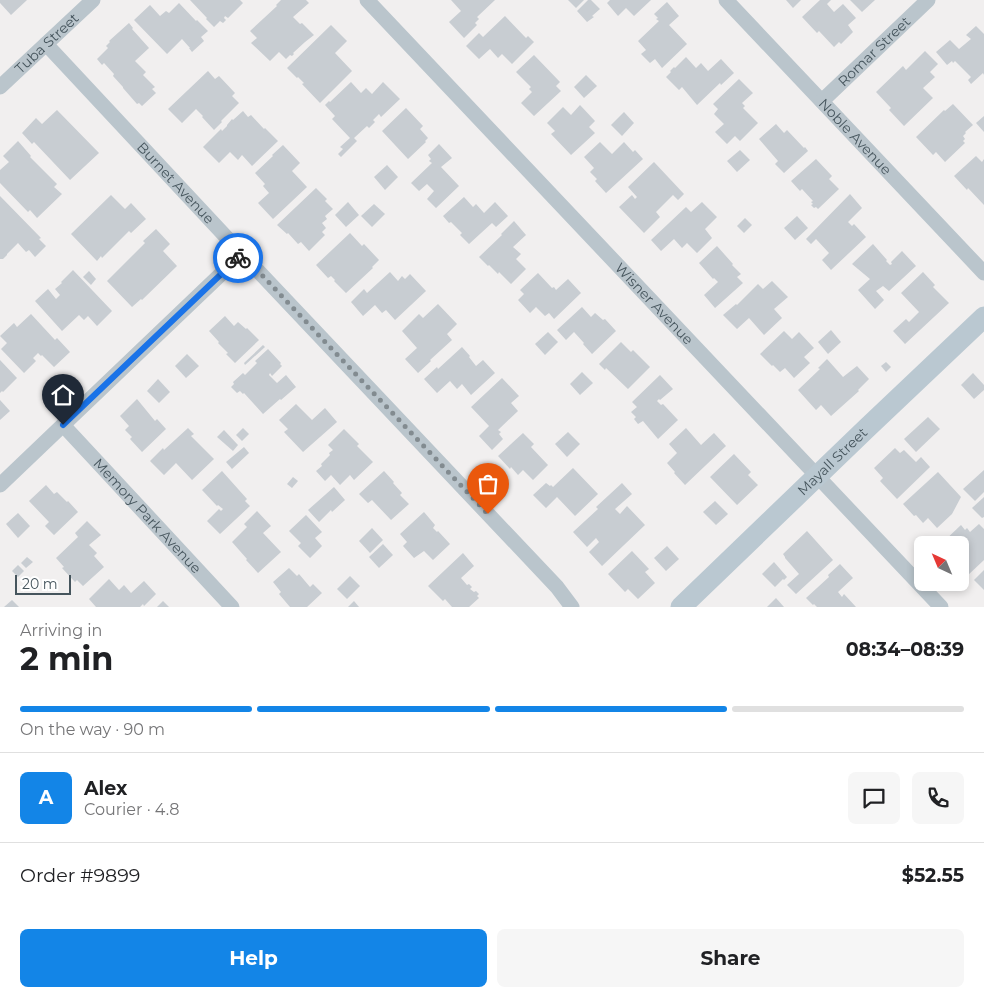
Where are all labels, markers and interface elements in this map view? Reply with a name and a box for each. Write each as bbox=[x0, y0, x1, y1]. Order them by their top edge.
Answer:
street label: Tuba Street bbox=[11, 9, 83, 78]
street label: Romar Street bbox=[834, 12, 914, 90]
street label: Noble Avenue bbox=[815, 95, 895, 179]
street label: Burnet Avenue bbox=[133, 138, 218, 228]
courier bbox=[213, 233, 263, 283]
icon: bike bbox=[224, 244, 252, 272]
street label: Wisner Avenue bbox=[611, 259, 697, 348]
pin bbox=[42, 374, 84, 425]
icon: home bbox=[49, 381, 77, 409]
street label: Mayall Street bbox=[793, 423, 871, 499]
street label: Memory Park Avenue bbox=[89, 454, 205, 577]
pin bbox=[467, 463, 509, 514]
icon: bag bbox=[474, 470, 502, 498]
north arrow bbox=[914, 536, 969, 591]
map controls bbox=[914, 536, 969, 591]
scale bar bbox=[15, 572, 71, 595]
text: 20 m bbox=[22, 575, 58, 593]
text: Arriving in bbox=[20, 621, 102, 640]
text: 08:34–08:39 bbox=[846, 638, 964, 661]
text: 2 min bbox=[20, 639, 113, 678]
text: On the way · 90 m bbox=[20, 720, 165, 739]
button: chat bbox=[848, 772, 900, 824]
button: phone bbox=[912, 772, 964, 824]
text: Alex bbox=[84, 777, 127, 800]
text: A bbox=[39, 786, 53, 809]
text: Courier · 4.8 bbox=[84, 800, 180, 819]
text: Order #9899 bbox=[20, 864, 140, 887]
text: $52.55 bbox=[902, 864, 964, 887]
button: Help bbox=[20, 929, 487, 987]
button: Share bbox=[497, 929, 964, 987]

